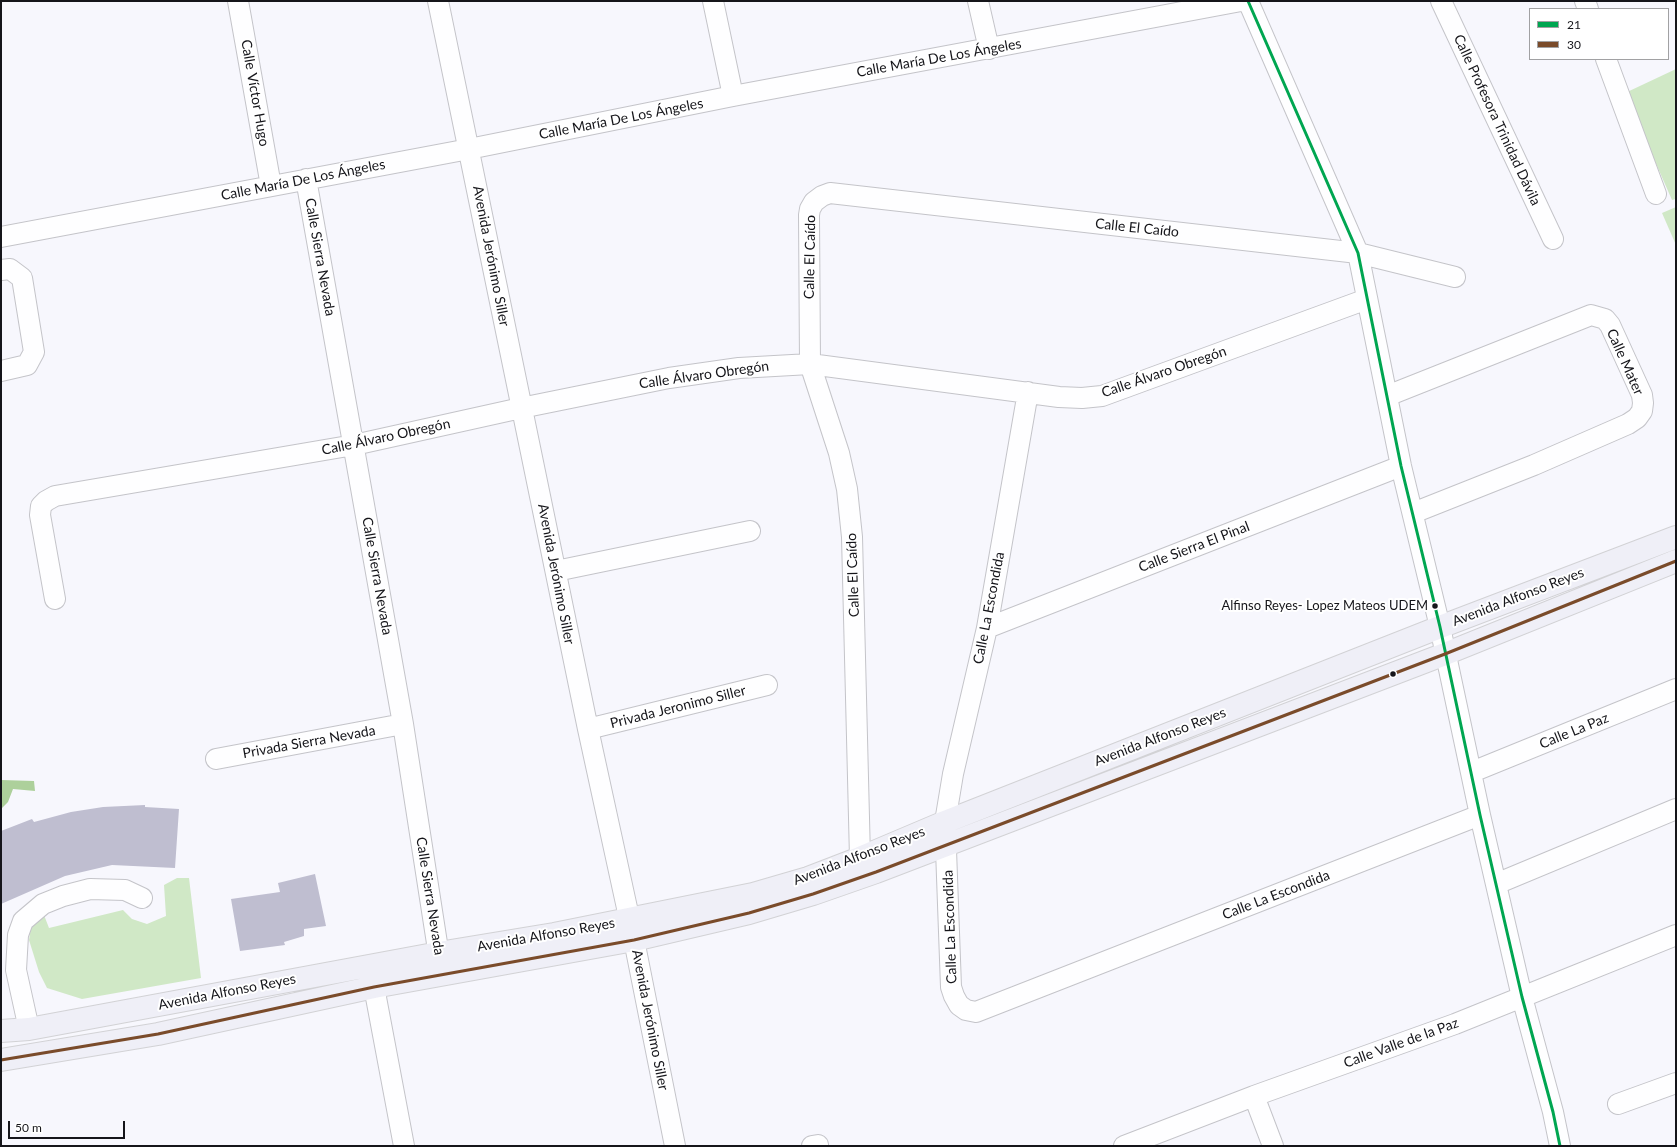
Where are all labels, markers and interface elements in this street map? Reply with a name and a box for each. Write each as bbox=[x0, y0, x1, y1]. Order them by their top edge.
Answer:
legend bbox=[1529, 8, 1669, 60]
text: 21 bbox=[1567, 17, 1581, 32]
street label: Calle Profesora Trinidad Dávila bbox=[1450, 32, 1544, 208]
street label: Calle María De Los Ángeles bbox=[855, 35, 1023, 81]
text: 30 bbox=[1567, 37, 1581, 52]
street label: Calle Víctor Hugo bbox=[237, 38, 273, 148]
street label: Calle María De Los Ángeles bbox=[537, 95, 705, 143]
street label: Calle María De Los Ángeles bbox=[219, 156, 387, 204]
street label: Avenida Jerónimo Siller bbox=[469, 184, 513, 328]
street label: Calle Sierra Nevada bbox=[301, 197, 339, 317]
street label: Calle El Caído bbox=[801, 215, 819, 299]
street label: Calle El Caído bbox=[1094, 215, 1180, 241]
street label: Calle Mater bbox=[1603, 326, 1647, 398]
street label: Calle Álvaro Obregón bbox=[1099, 343, 1229, 401]
street label: Calle Álvaro Obregón bbox=[638, 358, 770, 392]
street label: Calle Álvaro Obregón bbox=[320, 415, 452, 459]
street label: Avenida Jerónimo Siller bbox=[534, 502, 578, 646]
street label: Calle Sierra Nevada bbox=[358, 516, 396, 636]
street label: Calle Sierra El Pinal bbox=[1136, 518, 1252, 576]
street label: Calle El Caído bbox=[843, 533, 863, 617]
street label: Calle La Escondida bbox=[970, 550, 1008, 666]
street label: Avenida Alfonso Reyes bbox=[1450, 564, 1586, 630]
place label: Alfinso Reyes- Lopez Mateos UDEM bbox=[1222, 598, 1428, 614]
marker: Alfinso Reyes- Lopez Mateos UDEM bbox=[1430, 601, 1440, 611]
unlabelled marker bbox=[1388, 669, 1398, 679]
street label: Privada Jeronimo Siller bbox=[608, 682, 748, 732]
street label: Avenida Alfonso Reyes bbox=[1092, 704, 1228, 770]
street label: Calle La Paz bbox=[1537, 710, 1611, 752]
street label: Privada Sierra Nevada bbox=[241, 722, 377, 762]
street label: Avenida Alfonso Reyes bbox=[791, 823, 927, 889]
street label: Calle Sierra Nevada bbox=[412, 836, 448, 956]
street label: Calle La Escondida bbox=[1220, 867, 1332, 923]
street label: Calle La Escondida bbox=[940, 870, 960, 984]
street label: Avenida Alfonso Reyes bbox=[476, 915, 616, 955]
street label: Avenida Jerónimo Siller bbox=[628, 948, 672, 1092]
street label: Avenida Alfonso Reyes bbox=[157, 970, 297, 1014]
street label: Calle Valle de la Paz bbox=[1341, 1014, 1461, 1072]
scale bar bbox=[10, 1113, 127, 1139]
text: 50 m bbox=[15, 1120, 42, 1135]

